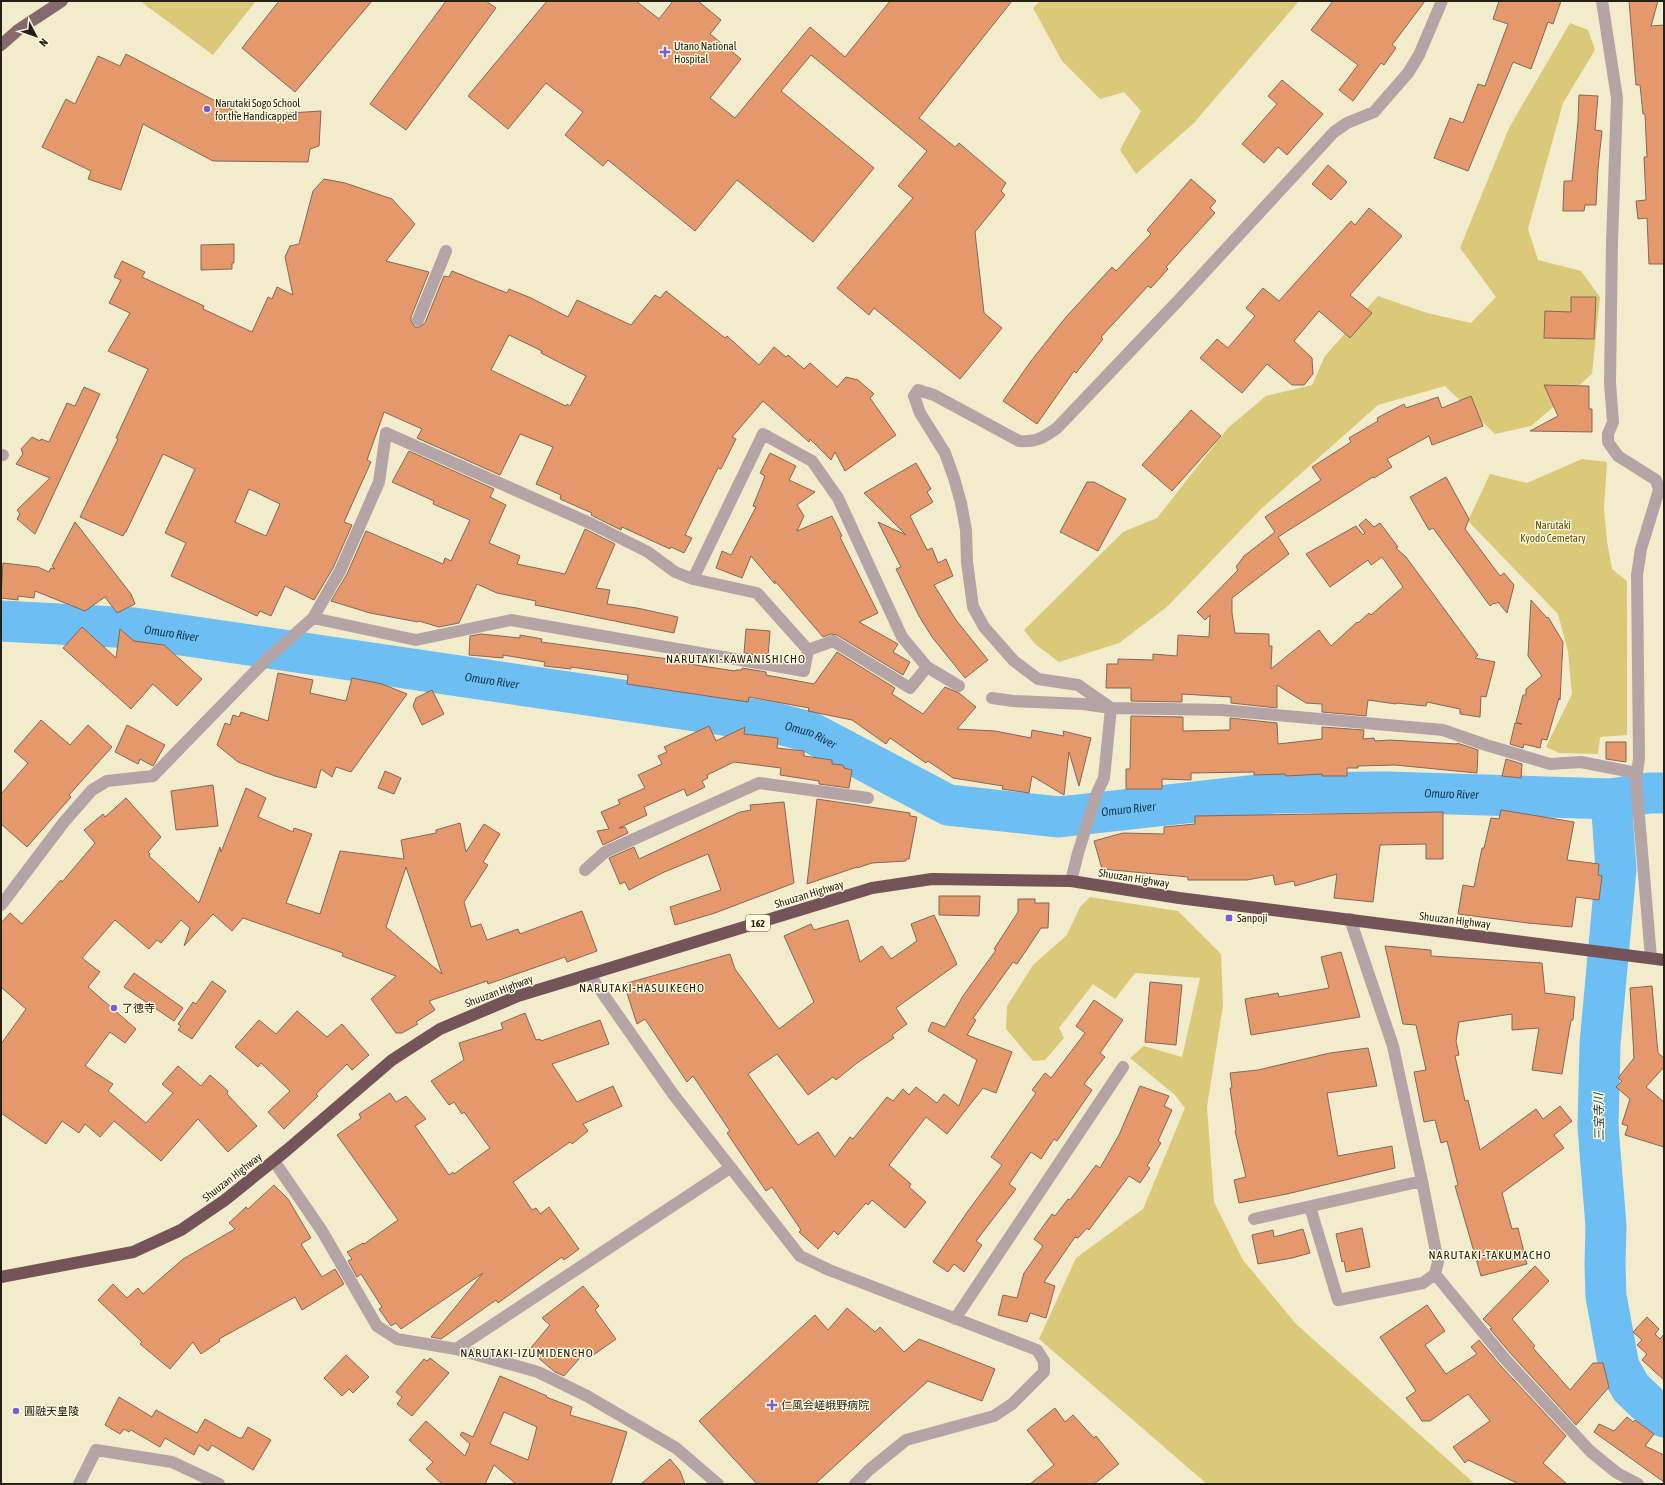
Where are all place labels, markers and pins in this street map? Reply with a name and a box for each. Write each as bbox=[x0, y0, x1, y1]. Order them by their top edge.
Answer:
place label: Utano National Hospital bbox=[674, 40, 737, 65]
marker: Utano National Hospital bbox=[659, 46, 671, 58]
place label: Narutaki Sogo School for the Handicapped bbox=[215, 97, 300, 122]
marker: Narutaki Sogo School for the Handicapped bbox=[202, 104, 212, 114]
place label: Sanpoji bbox=[1237, 912, 1268, 924]
marker: Sanpoji bbox=[1224, 913, 1234, 923]
place label: 了徳寺 bbox=[122, 1002, 155, 1014]
marker: 了徳寺 bbox=[109, 1003, 119, 1013]
marker: 仁風会嵯峨野病院 bbox=[766, 1399, 778, 1411]
place label: 仁風会嵯峨野病院 bbox=[781, 1399, 869, 1411]
place label: 圓融天皇陵 bbox=[24, 1405, 79, 1417]
marker: 圓融天皇陵 bbox=[11, 1406, 21, 1416]

